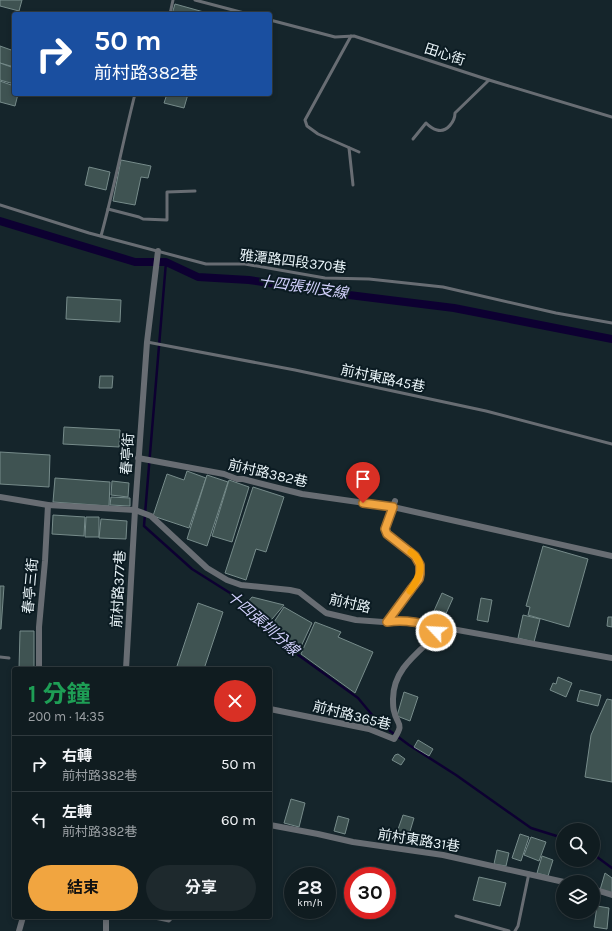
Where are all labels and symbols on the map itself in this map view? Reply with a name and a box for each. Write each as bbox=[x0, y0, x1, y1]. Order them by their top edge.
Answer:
street label: 田心街 bbox=[422, 40, 467, 69]
street label: 雅潭路四段370巷 bbox=[239, 247, 347, 276]
water label: 十四張圳支線 bbox=[257, 272, 351, 302]
street label: 前村東路45巷 bbox=[339, 361, 427, 396]
street label: 春亭街 bbox=[118, 432, 137, 476]
street label: 前村路382巷 bbox=[227, 456, 309, 491]
pin bbox=[346, 462, 380, 503]
street label: 前村路377巷 bbox=[108, 550, 129, 628]
street label: 春亭三街 bbox=[20, 557, 41, 615]
water label: 十四張圳分線 bbox=[223, 587, 304, 661]
street label: 前村路 bbox=[328, 590, 372, 616]
position arrow bbox=[415, 610, 457, 652]
street label: 前村路365巷 bbox=[311, 698, 393, 733]
street label: 前村東路31巷 bbox=[377, 826, 461, 855]
speed limit sign: 30 bbox=[344, 867, 396, 919]

